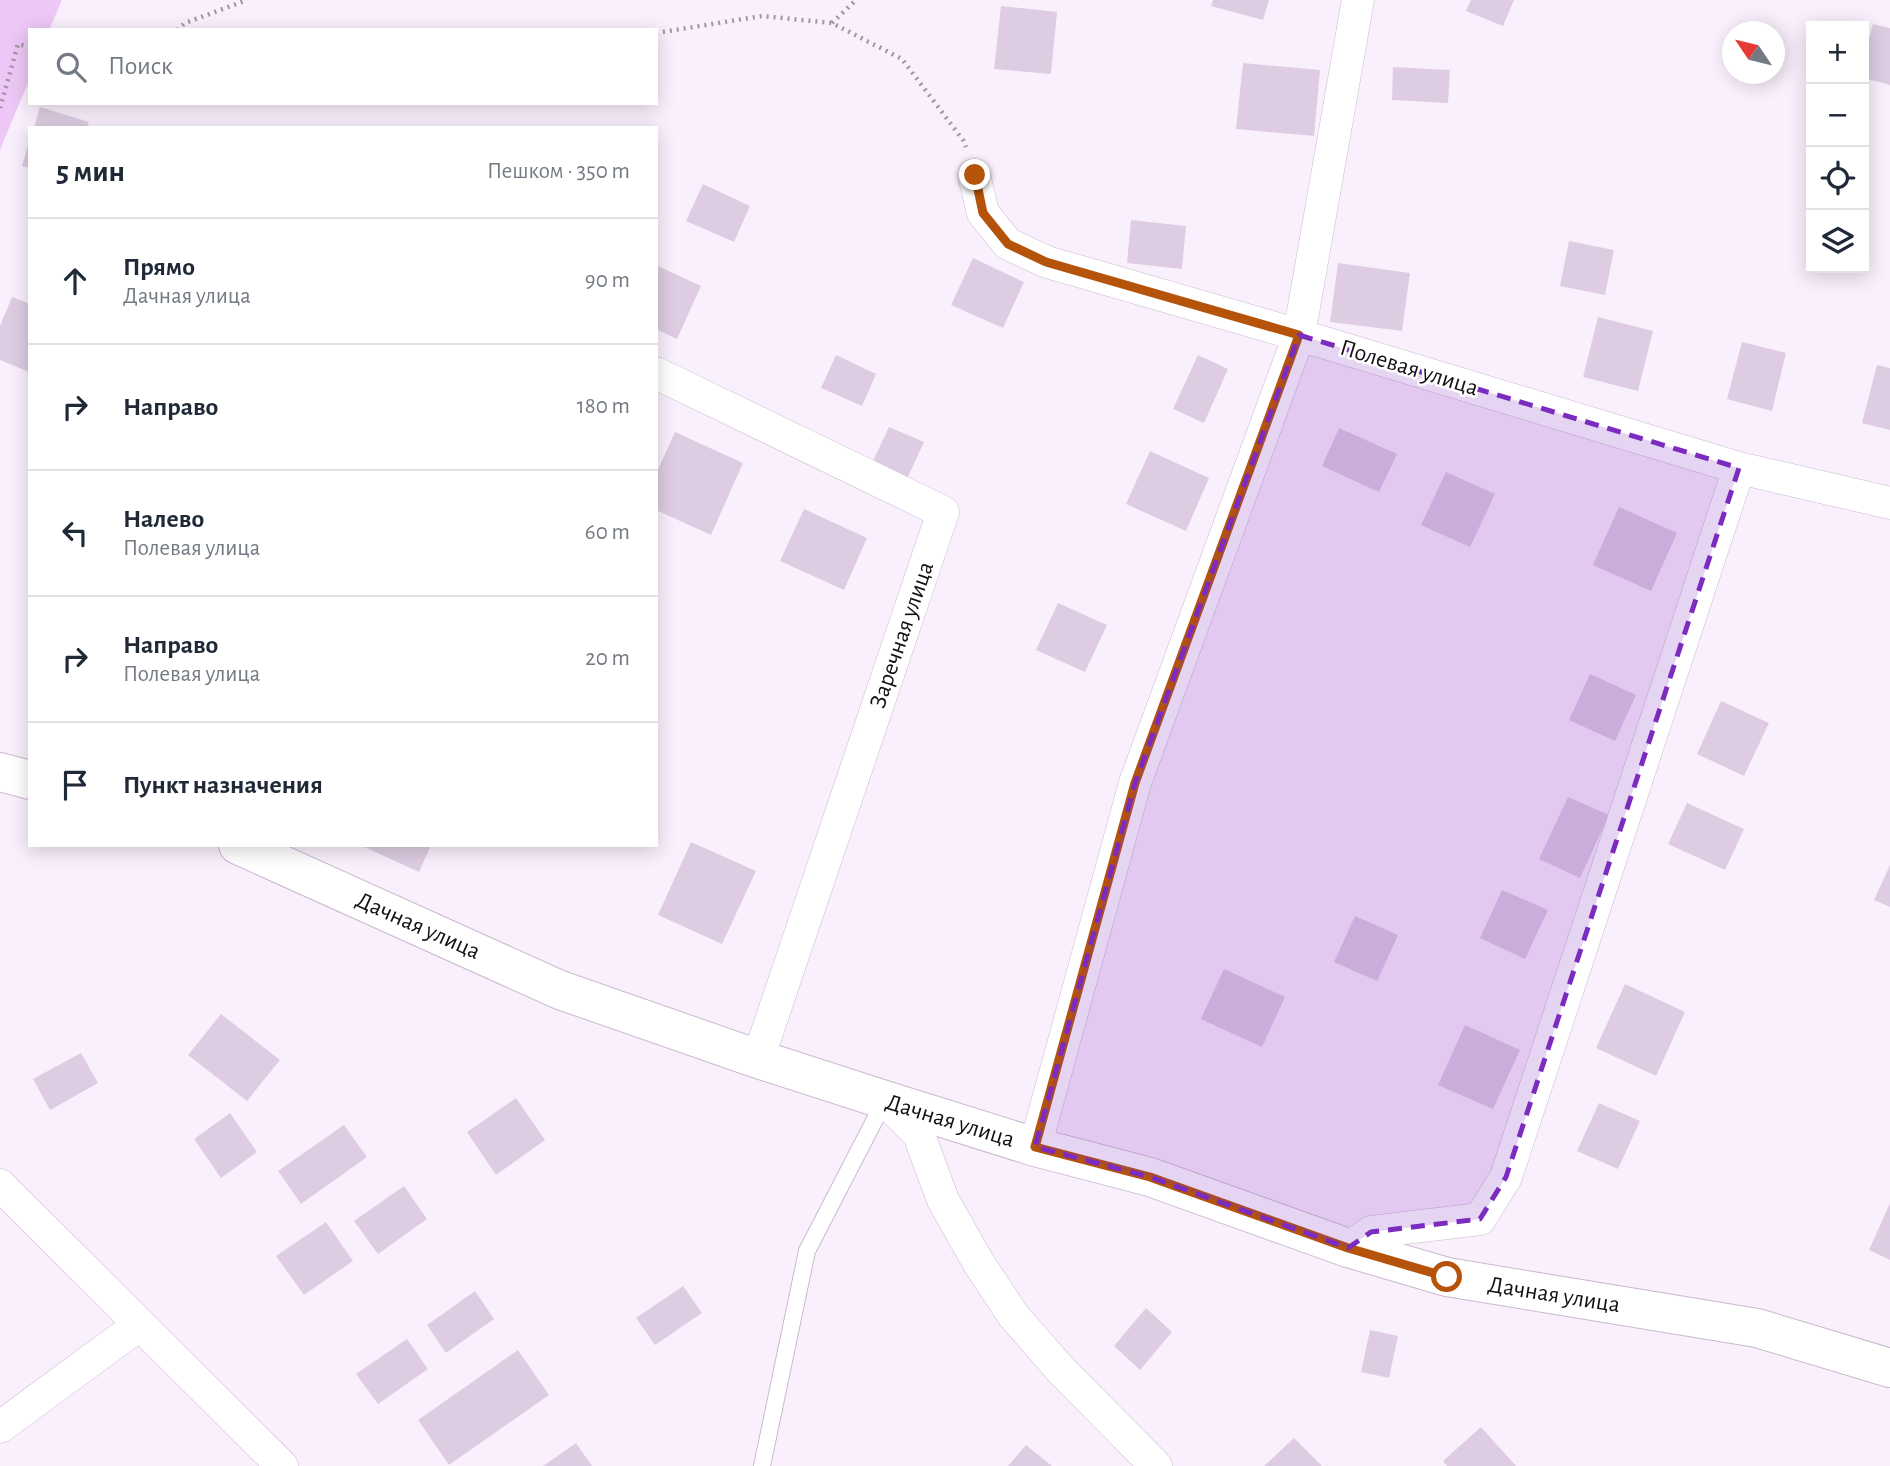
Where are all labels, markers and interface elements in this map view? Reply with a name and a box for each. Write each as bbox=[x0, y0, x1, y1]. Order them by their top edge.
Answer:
north arrow bbox=[1722, 21, 1785, 84]
map controls bbox=[1806, 21, 1869, 273]
button: + bbox=[1806, 21, 1869, 84]
search box bbox=[28, 28, 658, 105]
icon: search bbox=[52, 48, 90, 86]
text: Поиск bbox=[108, 53, 173, 79]
button: − bbox=[1806, 84, 1869, 147]
button: locate bbox=[1806, 147, 1869, 210]
text: 5 мин bbox=[56, 157, 125, 187]
route end bbox=[959, 159, 990, 190]
text: Пешком · 350 m bbox=[487, 160, 630, 183]
button: layers bbox=[1806, 210, 1869, 273]
text: Прямо bbox=[123, 254, 195, 280]
icon: ahead bbox=[56, 262, 94, 300]
text: 90 m bbox=[585, 269, 630, 292]
text: Дачная улица bbox=[123, 285, 251, 308]
street label: Полевая улица bbox=[1337, 336, 1481, 400]
icon: right bbox=[56, 388, 94, 426]
text: Направо bbox=[123, 394, 218, 420]
text: 180 m bbox=[577, 395, 630, 418]
text: Налево bbox=[123, 506, 204, 532]
icon: left bbox=[56, 514, 94, 552]
text: 60 m bbox=[585, 521, 630, 544]
text: Полевая улица bbox=[123, 537, 260, 560]
street label: Заречная улица bbox=[866, 559, 938, 711]
text: Направо bbox=[123, 632, 218, 658]
icon: right bbox=[56, 640, 94, 678]
text: 20 m bbox=[585, 647, 630, 670]
text: Полевая улица bbox=[123, 663, 260, 686]
icon: arrive bbox=[56, 766, 94, 804]
text: Пункт назначения bbox=[123, 772, 323, 798]
street label: Дачная улица bbox=[352, 888, 484, 964]
street label: Дачная улица bbox=[883, 1090, 1017, 1152]
route start bbox=[1431, 1261, 1462, 1292]
street label: Дачная улица bbox=[1486, 1273, 1622, 1317]

